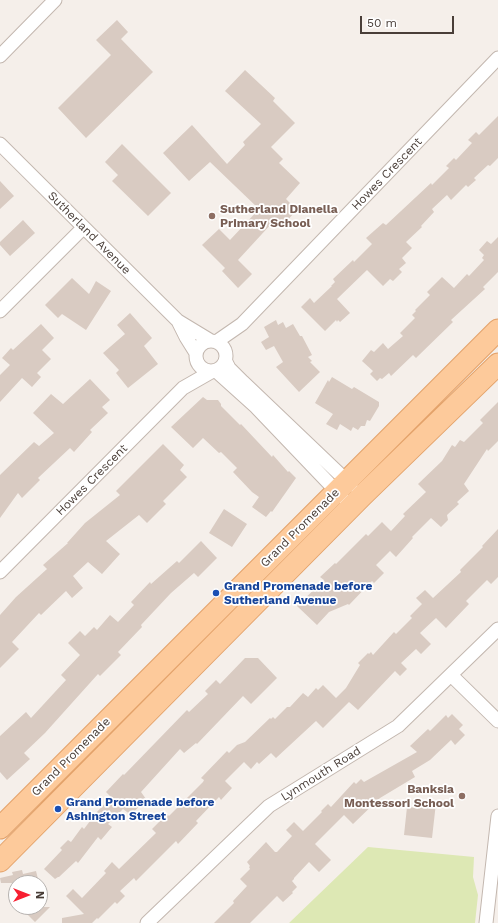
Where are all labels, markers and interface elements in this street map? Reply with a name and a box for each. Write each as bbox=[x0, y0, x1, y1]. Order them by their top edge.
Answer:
scale bar bbox=[362, 8, 456, 34]
text: 50 m bbox=[367, 16, 397, 30]
street label: Howes Crescent bbox=[349, 135, 425, 213]
street label: Sutherland Avenue bbox=[45, 189, 133, 277]
place label: Sutherland Dianella Primary School bbox=[220, 202, 338, 230]
marker: Sutherland Dianella Primary School bbox=[207, 211, 217, 221]
street label: Howes Crescent bbox=[53, 441, 131, 519]
street label: Grand Promenade bbox=[258, 486, 342, 570]
place label: Grand Promenade before Sutherland Avenue bbox=[224, 579, 372, 607]
marker: Grand Promenade before Sutherland Avenue bbox=[211, 588, 221, 598]
street label: Grand Promenade bbox=[29, 715, 113, 799]
street label: Lynmouth Road bbox=[278, 744, 364, 804]
place label: Banksia Montessori School bbox=[344, 782, 454, 810]
marker: Banksia Montessori School bbox=[457, 791, 467, 801]
place label: Grand Promenade before Ashington Street bbox=[66, 795, 214, 823]
marker: Grand Promenade before Ashington Street bbox=[53, 804, 63, 814]
north arrow bbox=[8, 875, 48, 915]
text: N bbox=[33, 891, 46, 899]

